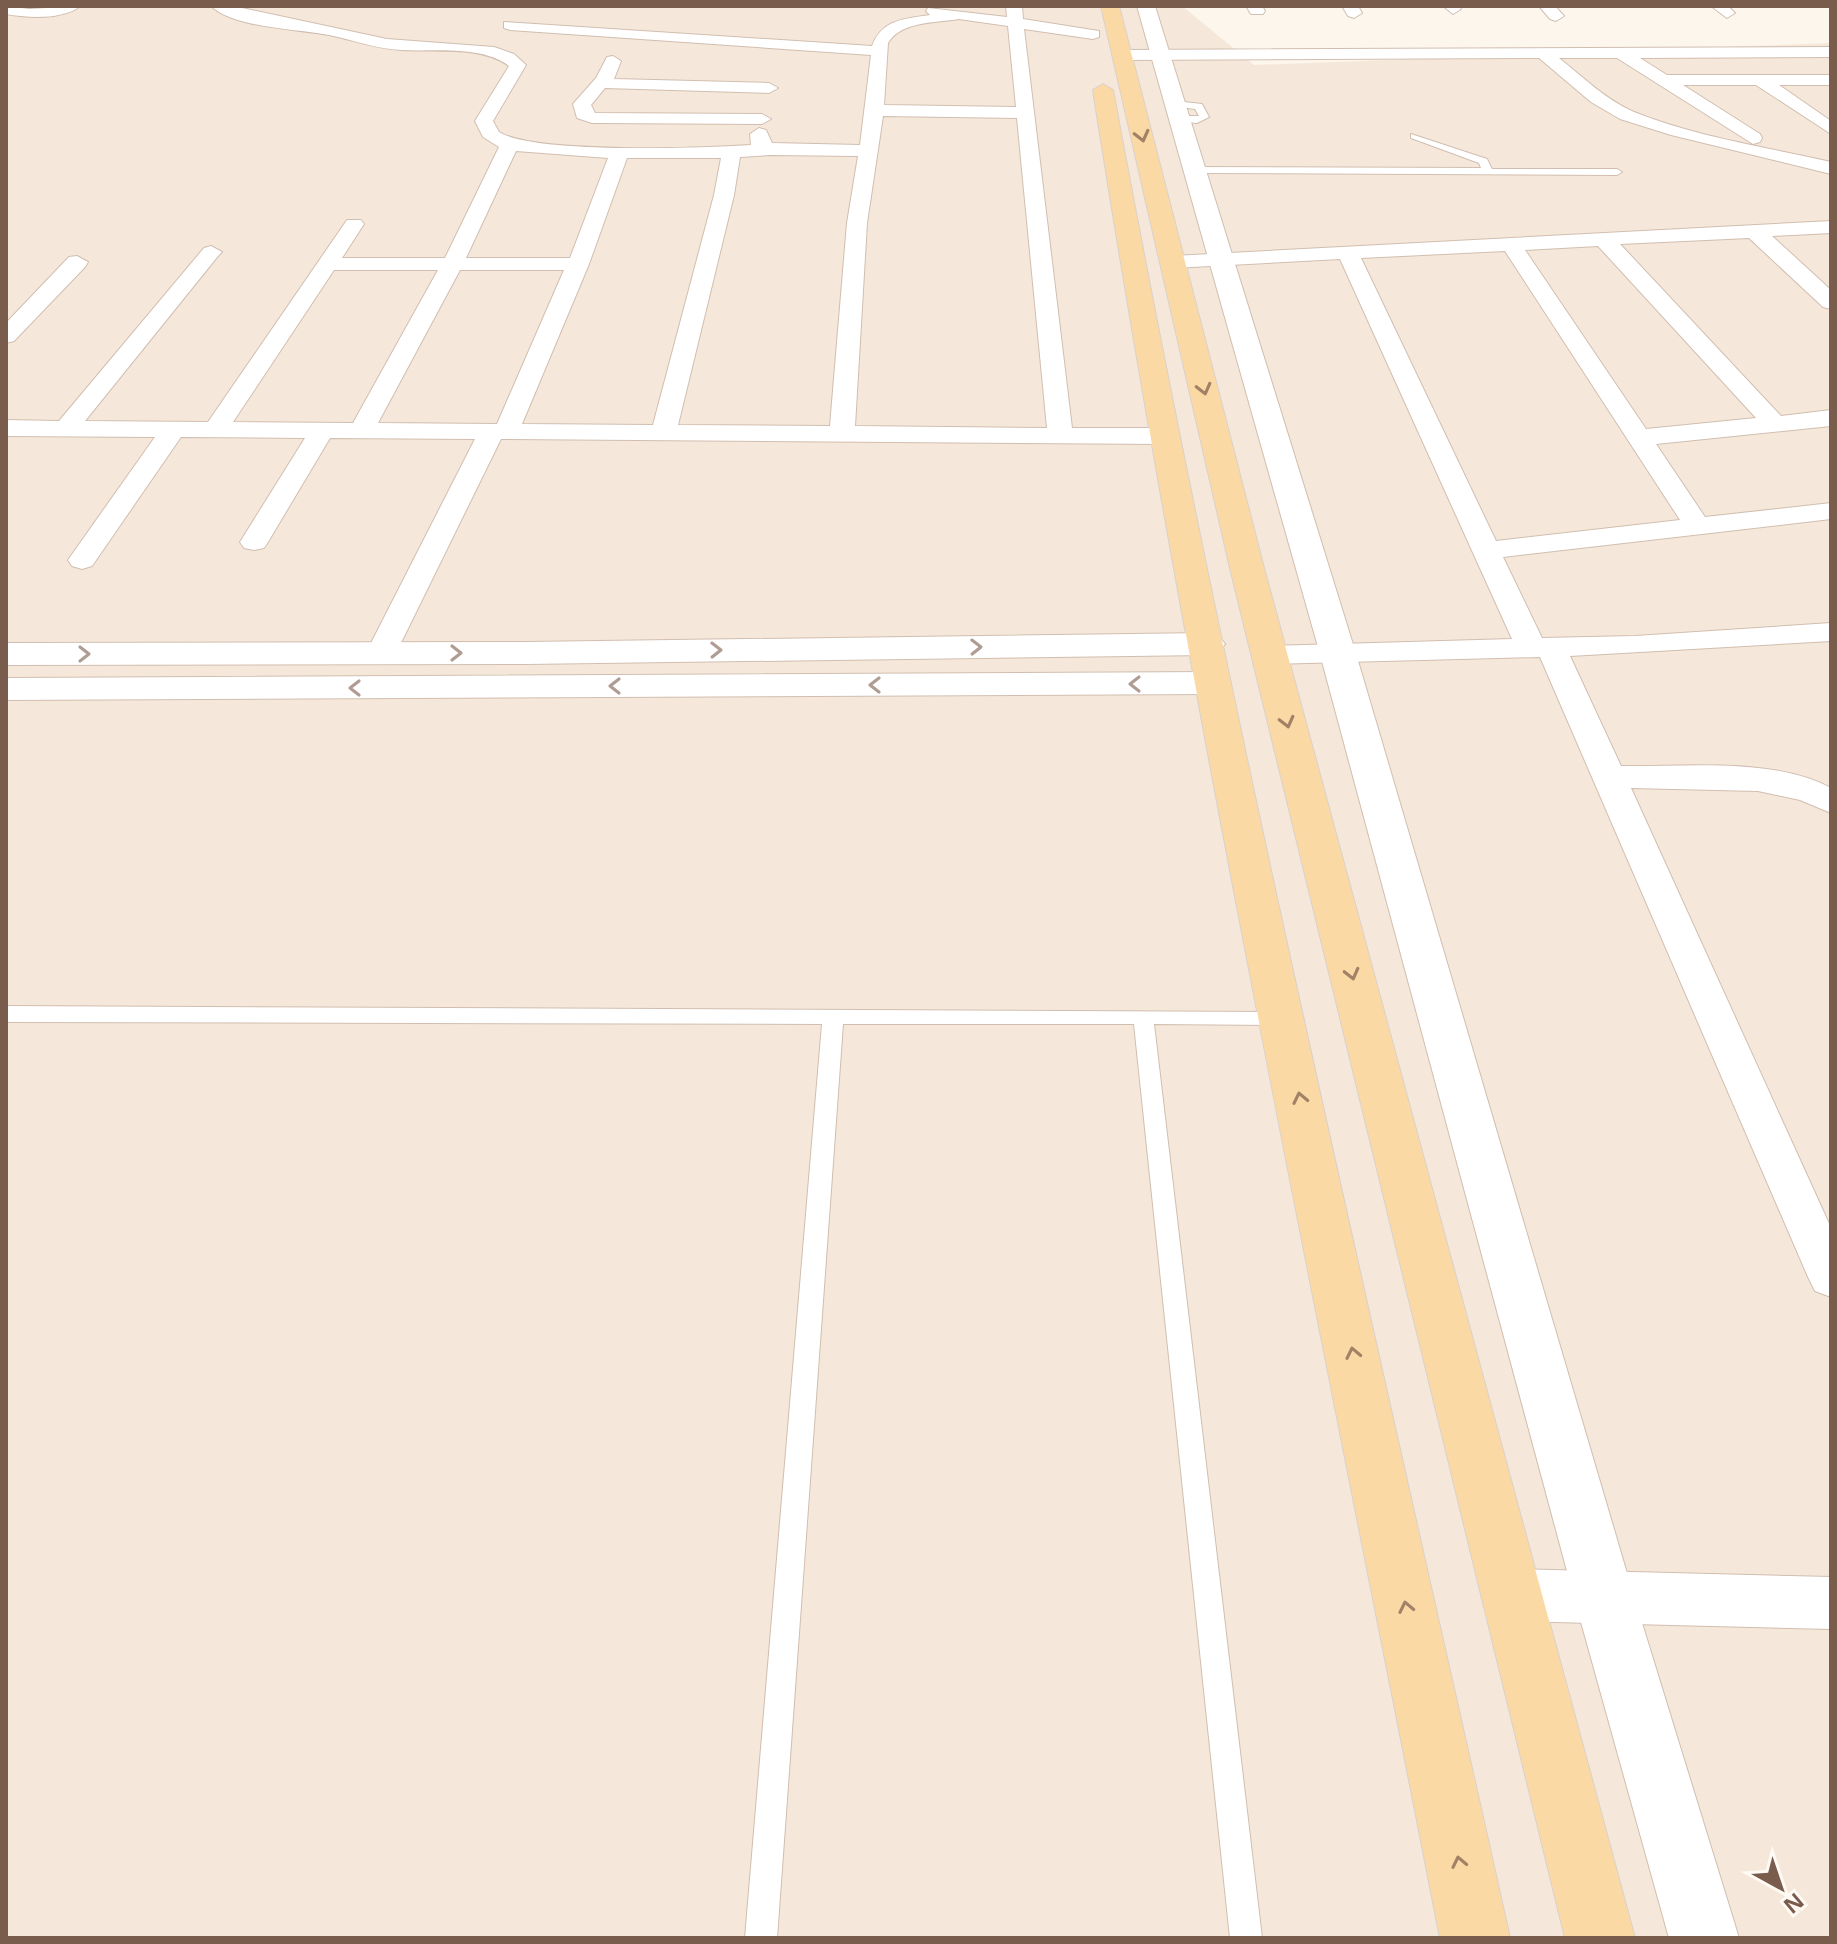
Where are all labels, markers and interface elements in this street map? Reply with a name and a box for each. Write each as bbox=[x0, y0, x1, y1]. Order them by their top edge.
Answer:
one-way arrow bbox=[1132, 129, 1149, 142]
one-way arrow bbox=[1194, 381, 1211, 395]
one-way arrow bbox=[970, 638, 983, 656]
one-way arrow bbox=[710, 641, 723, 659]
one-way arrow bbox=[450, 644, 463, 662]
one-way arrow bbox=[78, 645, 91, 663]
one-way arrow bbox=[1128, 675, 1141, 693]
one-way arrow bbox=[868, 676, 881, 694]
one-way arrow bbox=[608, 678, 621, 695]
one-way arrow bbox=[348, 679, 361, 697]
one-way arrow bbox=[1277, 715, 1294, 729]
one-way arrow bbox=[1342, 967, 1359, 981]
one-way arrow bbox=[1292, 1092, 1309, 1105]
one-way arrow bbox=[1345, 1346, 1362, 1360]
one-way arrow bbox=[1398, 1601, 1415, 1614]
north arrow bbox=[1741, 1848, 1821, 1928]
one-way arrow bbox=[1451, 1855, 1468, 1869]
text: N bbox=[1778, 1887, 1811, 1921]

